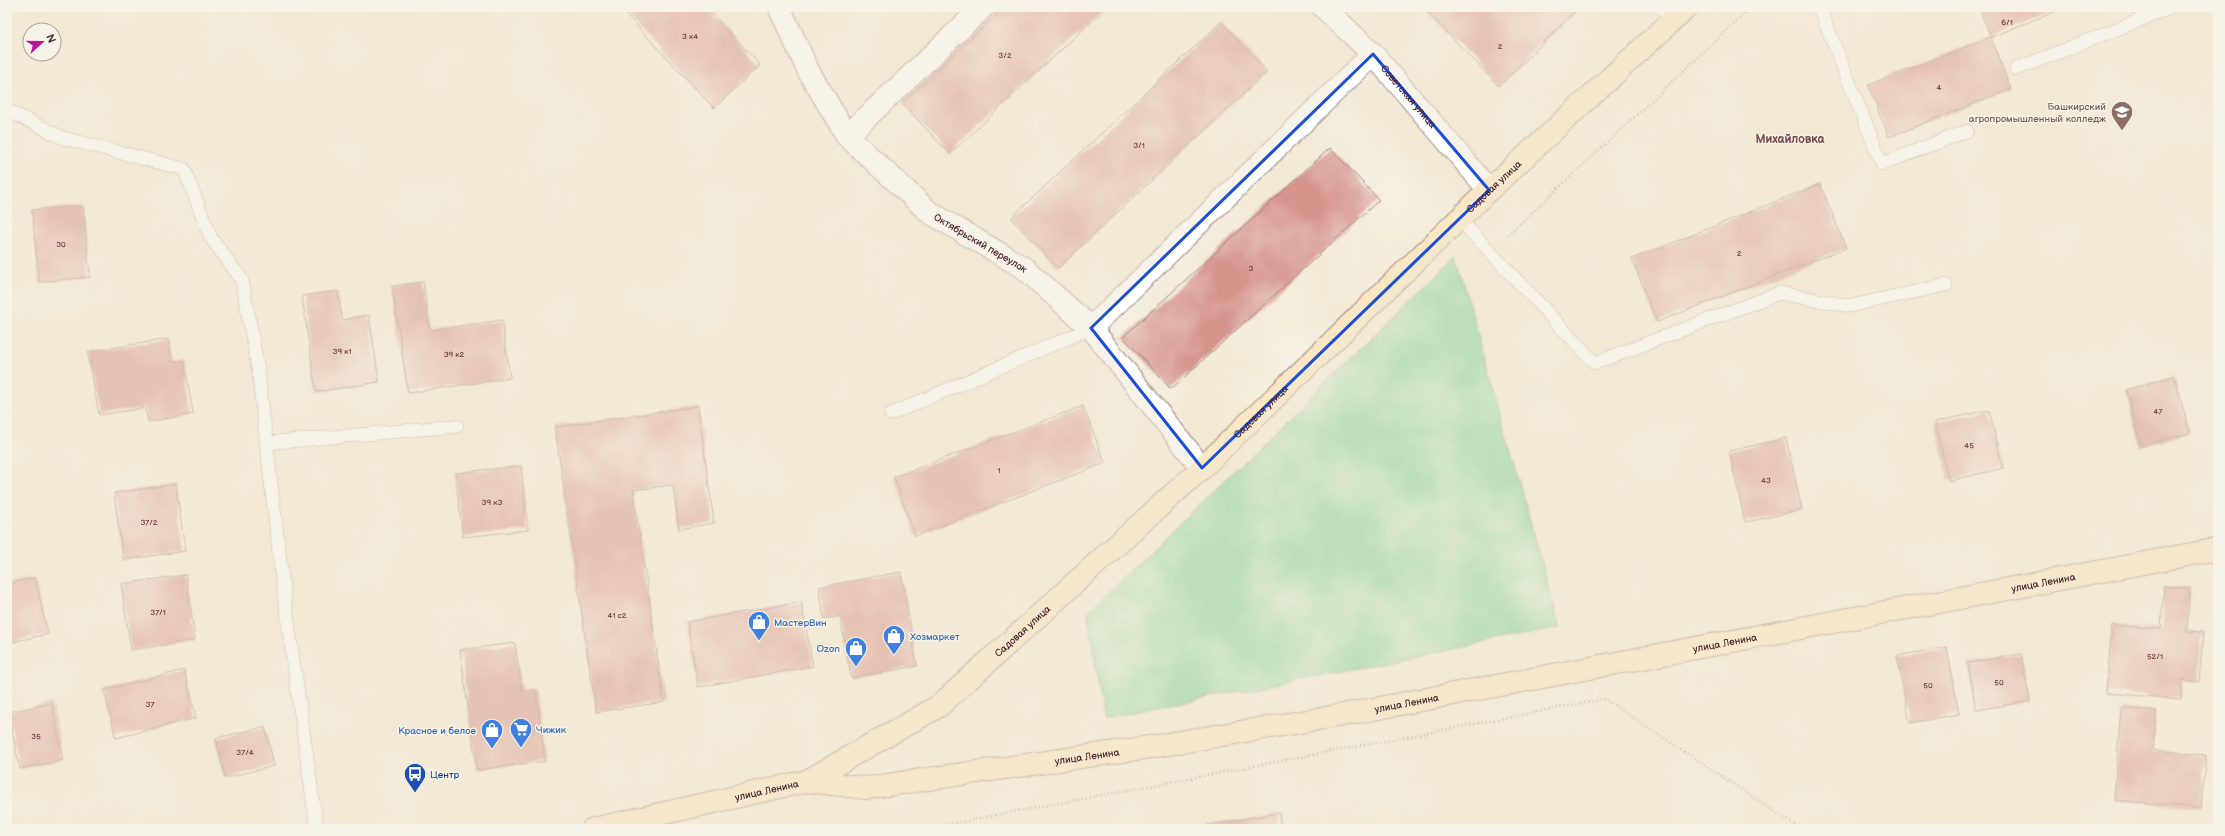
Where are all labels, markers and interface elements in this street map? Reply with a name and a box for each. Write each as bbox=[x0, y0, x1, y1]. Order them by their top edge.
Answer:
house number: 6/1 bbox=[2001, 18, 2013, 27]
north arrow bbox=[22, 22, 62, 62]
text: N bbox=[43, 32, 58, 45]
house number: 3 к4 bbox=[682, 32, 698, 41]
house number: 2 bbox=[1498, 42, 1503, 51]
house number: 3/2 bbox=[998, 51, 1012, 60]
street label: Советская улица bbox=[1378, 63, 1439, 131]
house number: 4 bbox=[1937, 83, 1942, 92]
school or university icon: Башкирский агропромышленный колледж bbox=[2109, 99, 2135, 132]
place label: Башкирский агропромышленный колледж bbox=[1969, 101, 2106, 125]
district label: Михайловка bbox=[1755, 132, 1826, 147]
house number: 3/1 bbox=[1133, 141, 1145, 150]
street label: Садовая улица bbox=[1464, 158, 1524, 216]
street label: Октябрьский переулок bbox=[931, 211, 1030, 276]
house number: 30 bbox=[56, 240, 66, 249]
house number: 2 bbox=[1737, 249, 1742, 258]
house number: 3 bbox=[1249, 264, 1254, 273]
house number: 39 к1 bbox=[332, 347, 352, 356]
house number: 39 к2 bbox=[444, 350, 465, 359]
street label: Садовая улица bbox=[1231, 383, 1291, 441]
house number: 47 bbox=[2154, 407, 2162, 416]
house number: 45 bbox=[1964, 441, 1974, 450]
house number: 1 bbox=[997, 466, 1001, 475]
house number: 43 bbox=[1761, 476, 1771, 485]
house number: 39 к3 bbox=[482, 498, 503, 507]
house number: 37/2 bbox=[140, 518, 158, 527]
street label: улица Ленина bbox=[2010, 571, 2077, 595]
street label: Садовая улица bbox=[992, 603, 1053, 660]
house number: 37/1 bbox=[150, 608, 166, 617]
shop icon: МастерВин bbox=[746, 609, 772, 642]
house number: 41 с2 bbox=[608, 611, 627, 620]
place label: МастерВин bbox=[774, 617, 827, 629]
shop icon: Хозмаркет bbox=[881, 623, 907, 656]
place label: Хозмаркет bbox=[910, 631, 960, 643]
street label: улица Ленина bbox=[1692, 631, 1758, 655]
shop icon: Ozon bbox=[843, 635, 869, 668]
place label: Ozon bbox=[817, 643, 840, 655]
house number: 52/1 bbox=[2147, 652, 2163, 661]
house number: 50 bbox=[1994, 678, 2004, 687]
house number: 50 bbox=[1923, 681, 1933, 690]
street label: улица Ленина bbox=[1374, 692, 1440, 716]
house number: 37 bbox=[146, 700, 154, 709]
supermarket icon: Чижик bbox=[508, 716, 534, 749]
shop icon: Красное и белое bbox=[479, 717, 505, 750]
place label: Чижик bbox=[536, 724, 567, 736]
place label: Красное и белое bbox=[398, 725, 476, 737]
house number: 35 bbox=[31, 732, 41, 741]
street label: улица Ленина bbox=[1054, 746, 1120, 768]
house number: 37/4 bbox=[236, 748, 254, 757]
bus stop icon: Центр bbox=[402, 761, 428, 794]
place label: Центр bbox=[430, 769, 460, 781]
street label: улица Ленина bbox=[734, 778, 800, 804]

